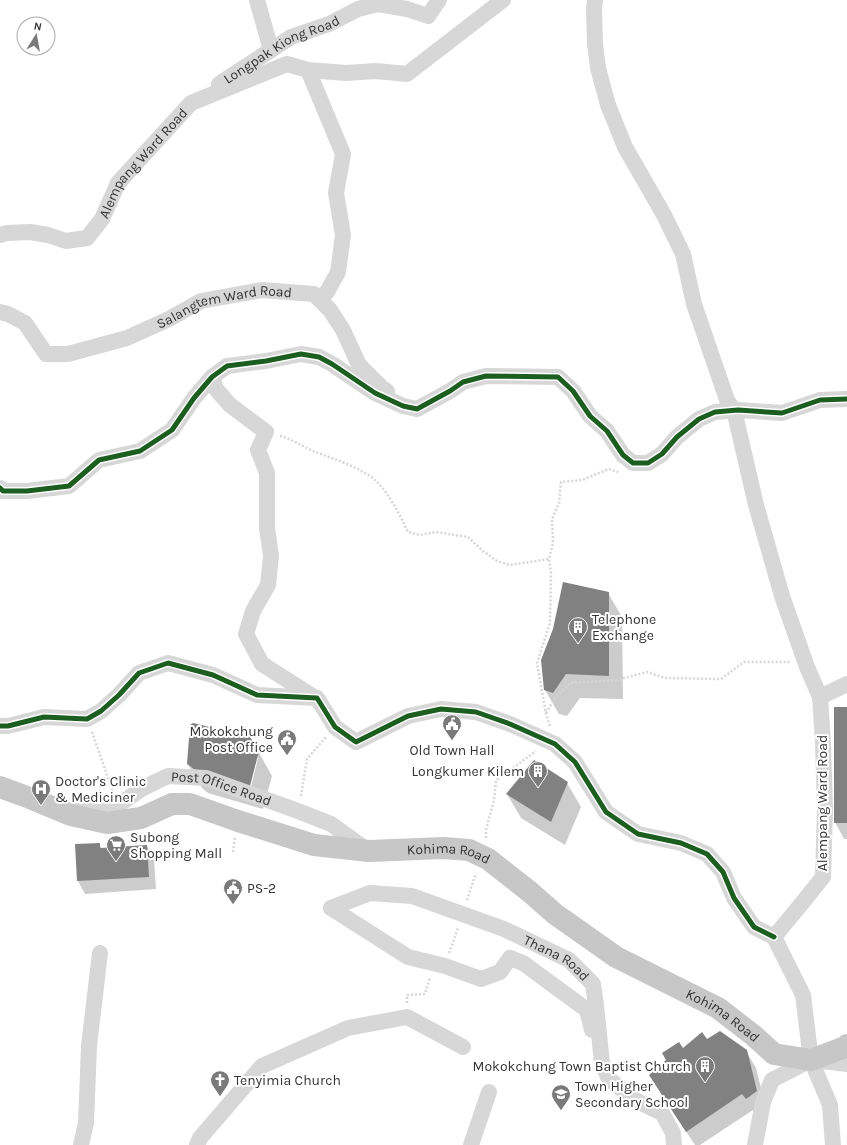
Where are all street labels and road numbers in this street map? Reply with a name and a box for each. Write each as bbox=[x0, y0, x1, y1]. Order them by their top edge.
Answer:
street label: Longpak Kiong Road bbox=[220, 12, 343, 88]
street label: Alempang Ward Road bbox=[95, 105, 191, 221]
street label: Salangtem Ward Road bbox=[154, 282, 293, 333]
street label: Alempang Ward Road bbox=[814, 735, 831, 871]
street label: Post Office Road bbox=[171, 768, 274, 810]
street label: Kohima Road bbox=[406, 840, 493, 868]
street label: Thana Road bbox=[521, 932, 593, 985]
street label: Kohima Road bbox=[683, 985, 763, 1046]

